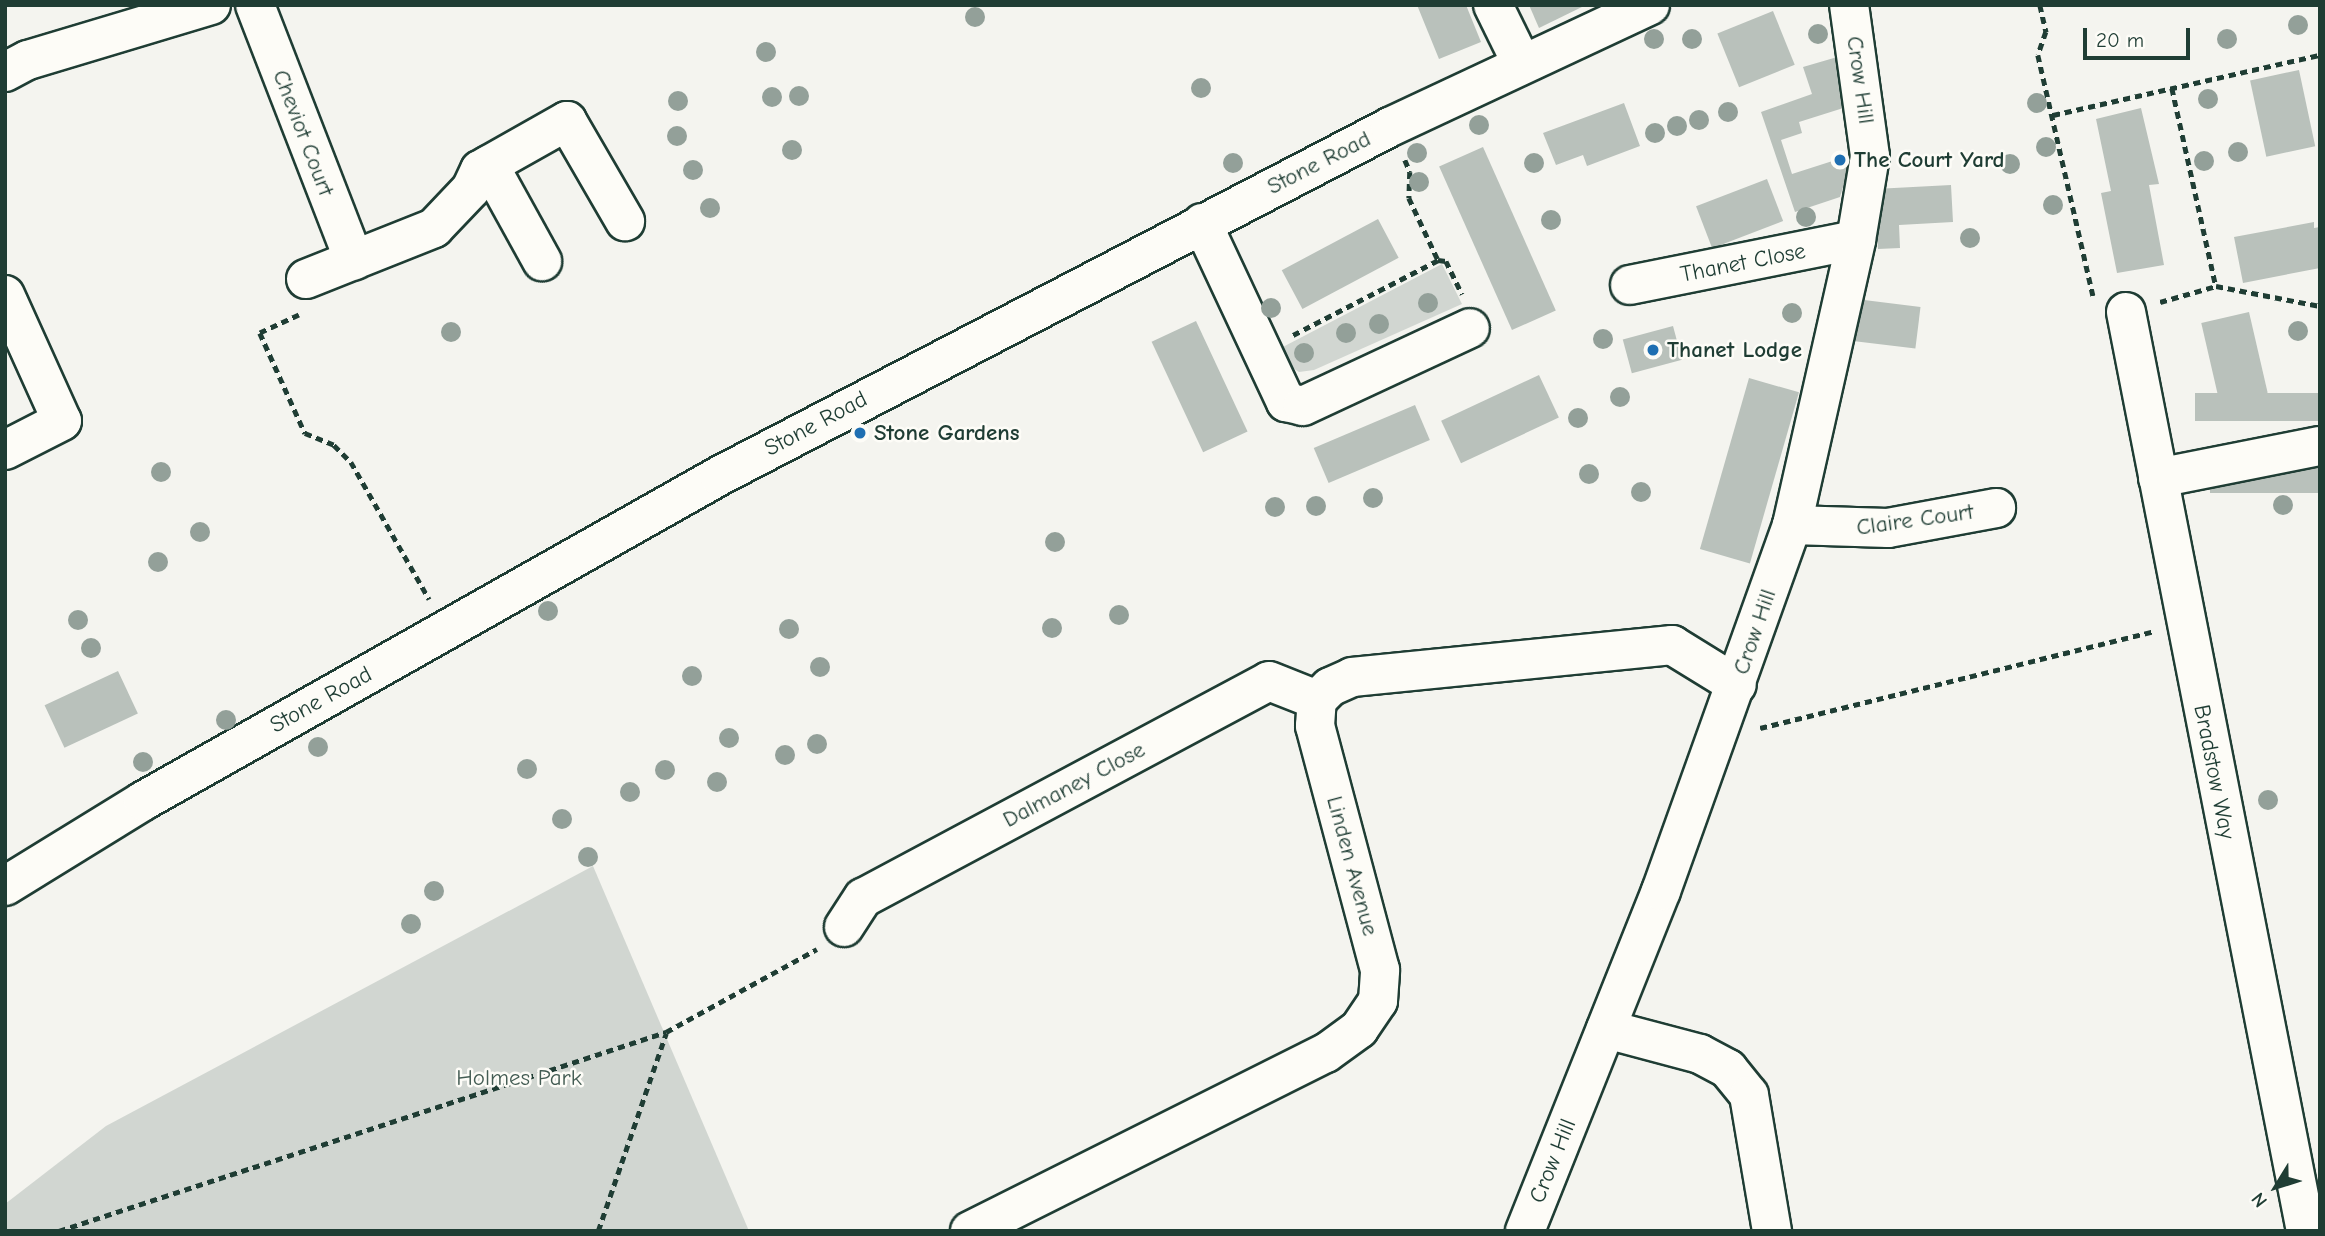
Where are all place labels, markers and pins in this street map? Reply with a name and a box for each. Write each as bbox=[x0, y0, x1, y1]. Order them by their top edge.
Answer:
place label: The Court Yard bbox=[1854, 146, 2005, 174]
marker: The Court Yard bbox=[1832, 152, 1848, 168]
place label: Thanet Lodge bbox=[1667, 336, 1802, 364]
marker: Thanet Lodge bbox=[1645, 342, 1661, 358]
place label: Stone Gardens bbox=[874, 419, 1019, 447]
marker: Stone Gardens bbox=[852, 425, 868, 441]

